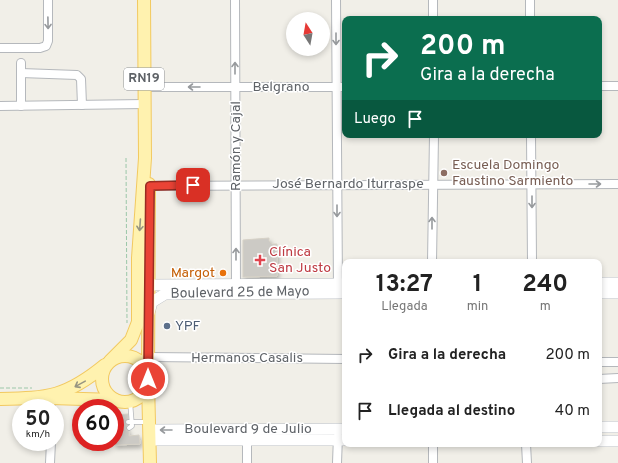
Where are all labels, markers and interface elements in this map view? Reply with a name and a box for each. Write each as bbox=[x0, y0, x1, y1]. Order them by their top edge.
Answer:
north arrow bbox=[286, 12, 330, 56]
map controls bbox=[286, 12, 330, 56]
one-way arrow bbox=[44, 16, 52, 29]
text: 200 m bbox=[420, 29, 506, 65]
one-way arrow bbox=[332, 32, 340, 45]
icon: right bbox=[354, 32, 406, 84]
one-way arrow bbox=[232, 62, 239, 75]
text: Gira a la derecha bbox=[420, 64, 555, 87]
road number: RN19 bbox=[124, 68, 164, 90]
street label: Belgrano bbox=[252, 79, 310, 96]
one-way arrow bbox=[188, 83, 201, 91]
street label: Ramón y Cajal bbox=[228, 101, 245, 191]
icon: arrive bbox=[404, 108, 426, 130]
text: Luego bbox=[354, 110, 396, 129]
place label: Escuela Domingo Faustino Sarmiento bbox=[452, 157, 573, 190]
pin bbox=[176, 168, 210, 202]
marker: Escuela Domingo Faustino Sarmiento bbox=[439, 168, 449, 178]
icon: arrive bbox=[182, 174, 204, 196]
street label: José Bernardo Iturraspe bbox=[272, 176, 424, 193]
one-way arrow bbox=[588, 180, 601, 188]
one-way arrow bbox=[528, 195, 536, 208]
one-way arrow bbox=[333, 204, 341, 217]
one-way arrow bbox=[429, 217, 436, 230]
one-way arrow bbox=[136, 218, 143, 231]
place label: Clínica San Justo bbox=[269, 244, 331, 277]
one-way arrow bbox=[232, 248, 240, 261]
marker: Clínica San Justo bbox=[254, 254, 266, 266]
place label: Margot bbox=[171, 265, 215, 282]
marker: Margot bbox=[218, 268, 228, 278]
text: 13:27 bbox=[376, 270, 433, 300]
text: 1 bbox=[473, 270, 482, 300]
text: 240 bbox=[522, 270, 568, 300]
street label: Boulevard 25 de Mayo bbox=[170, 283, 310, 303]
text: Llegada bbox=[381, 299, 428, 315]
text: min bbox=[467, 299, 488, 315]
text: m bbox=[540, 299, 551, 315]
place label: YPF bbox=[175, 318, 201, 335]
marker: YPF bbox=[162, 321, 172, 331]
icon: right bbox=[354, 344, 376, 366]
text: Gira a la derecha bbox=[388, 346, 506, 365]
text: 200 m bbox=[545, 346, 590, 365]
street label: Hermanos Casalis bbox=[191, 350, 303, 367]
position arrow bbox=[127, 358, 169, 400]
one-way arrow bbox=[74, 380, 86, 388]
speed limit sign: 60 bbox=[72, 399, 124, 451]
icon: arrive bbox=[354, 400, 376, 422]
text: Llegada al destino bbox=[388, 402, 515, 421]
text: 40 m bbox=[555, 402, 590, 421]
text: 50 bbox=[25, 407, 51, 433]
street label: Boulevard 9 de Julio bbox=[184, 421, 312, 438]
one-way arrow bbox=[160, 426, 173, 434]
text: km/h bbox=[26, 428, 50, 441]

